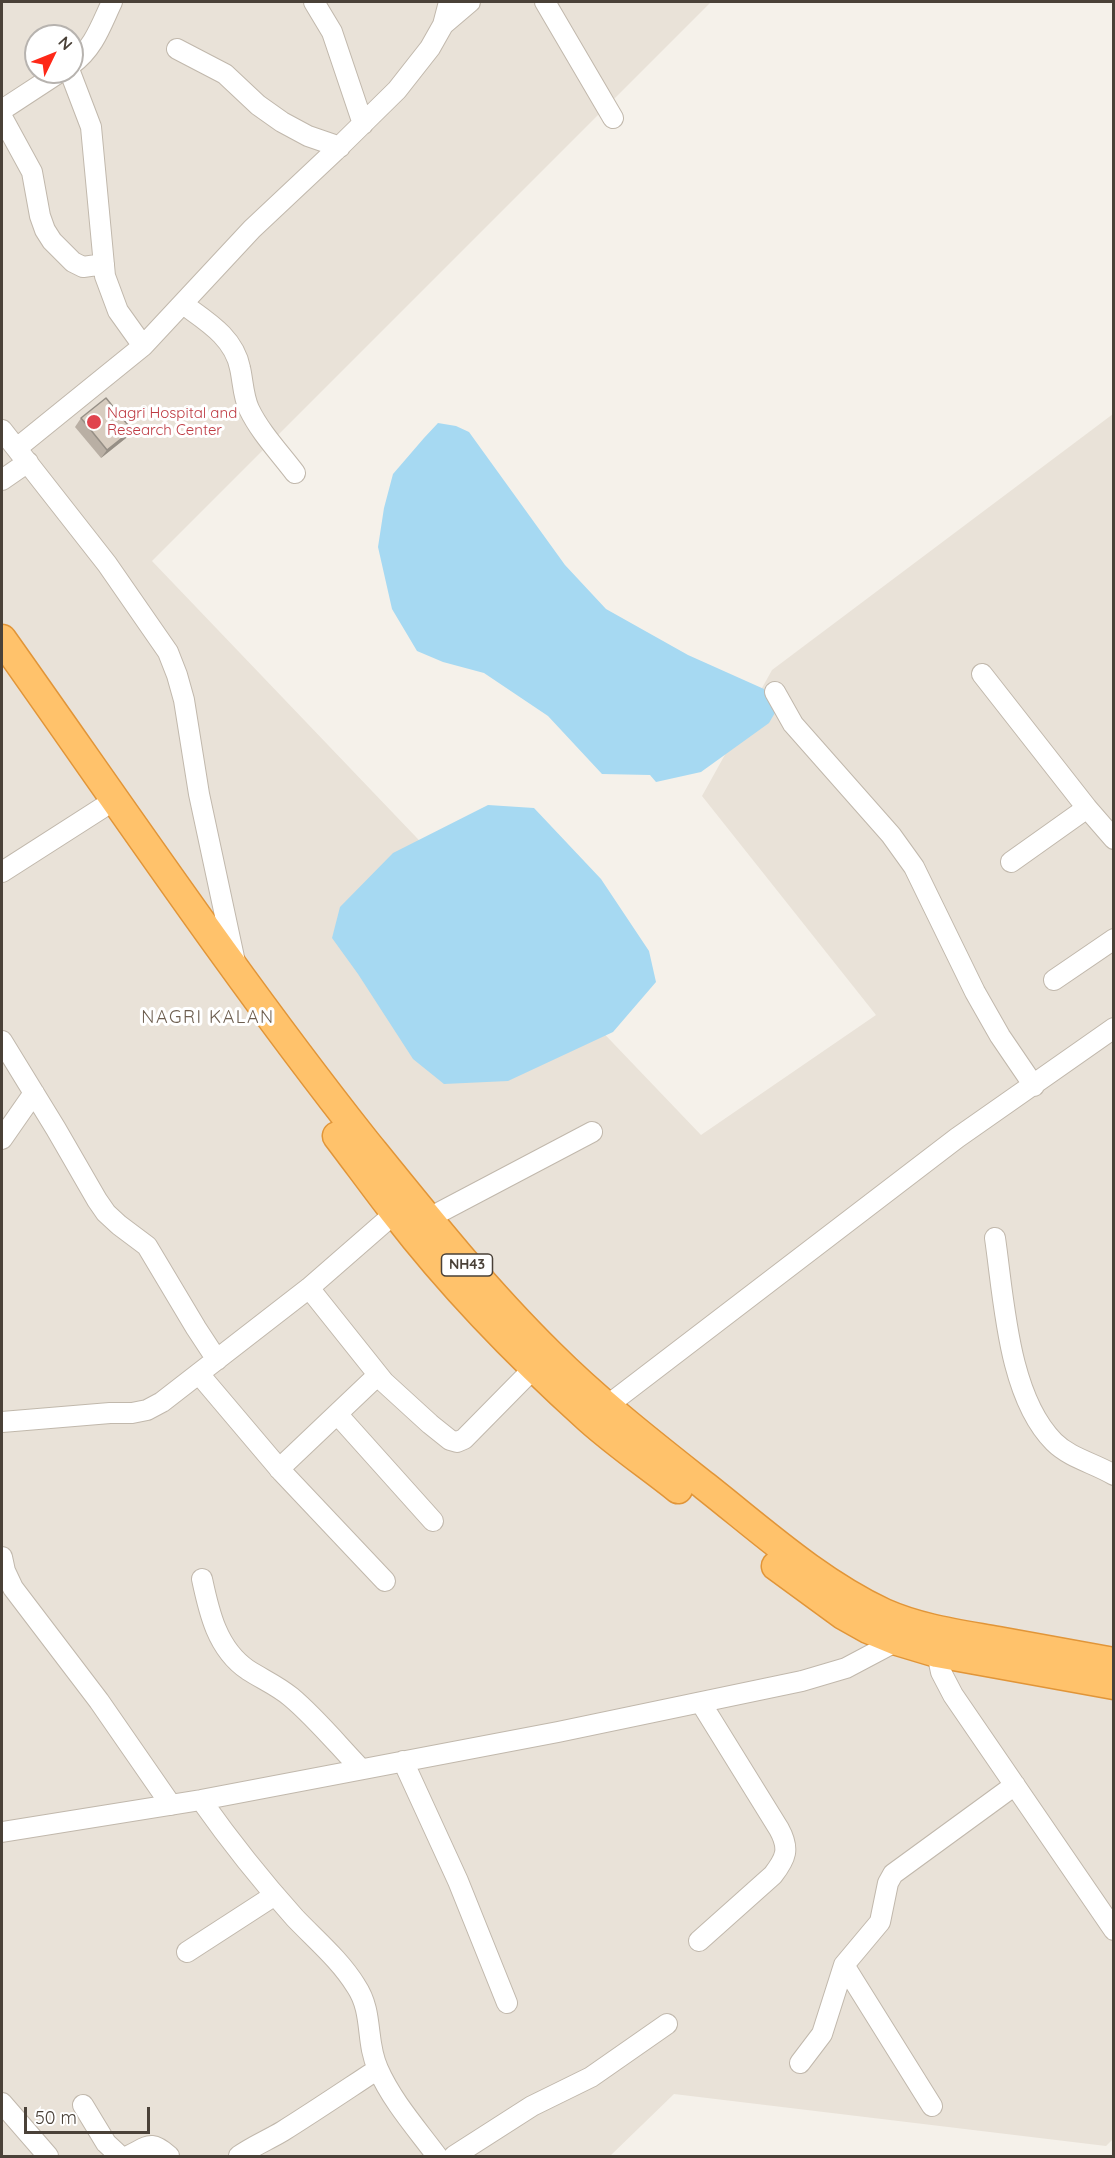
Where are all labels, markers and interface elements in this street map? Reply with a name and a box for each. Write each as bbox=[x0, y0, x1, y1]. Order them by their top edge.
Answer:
north arrow bbox=[24, 24, 84, 84]
text: N bbox=[54, 32, 77, 54]
place label: Nagri Hospital and Research Center bbox=[107, 404, 237, 439]
marker: Nagri Hospital and Research Center bbox=[85, 413, 103, 431]
district label: NAGRI KALAN bbox=[141, 1007, 275, 1029]
road number: NH43 bbox=[442, 1254, 492, 1276]
scale bar bbox=[27, 2095, 153, 2133]
text: 50 m bbox=[35, 2106, 77, 2129]

